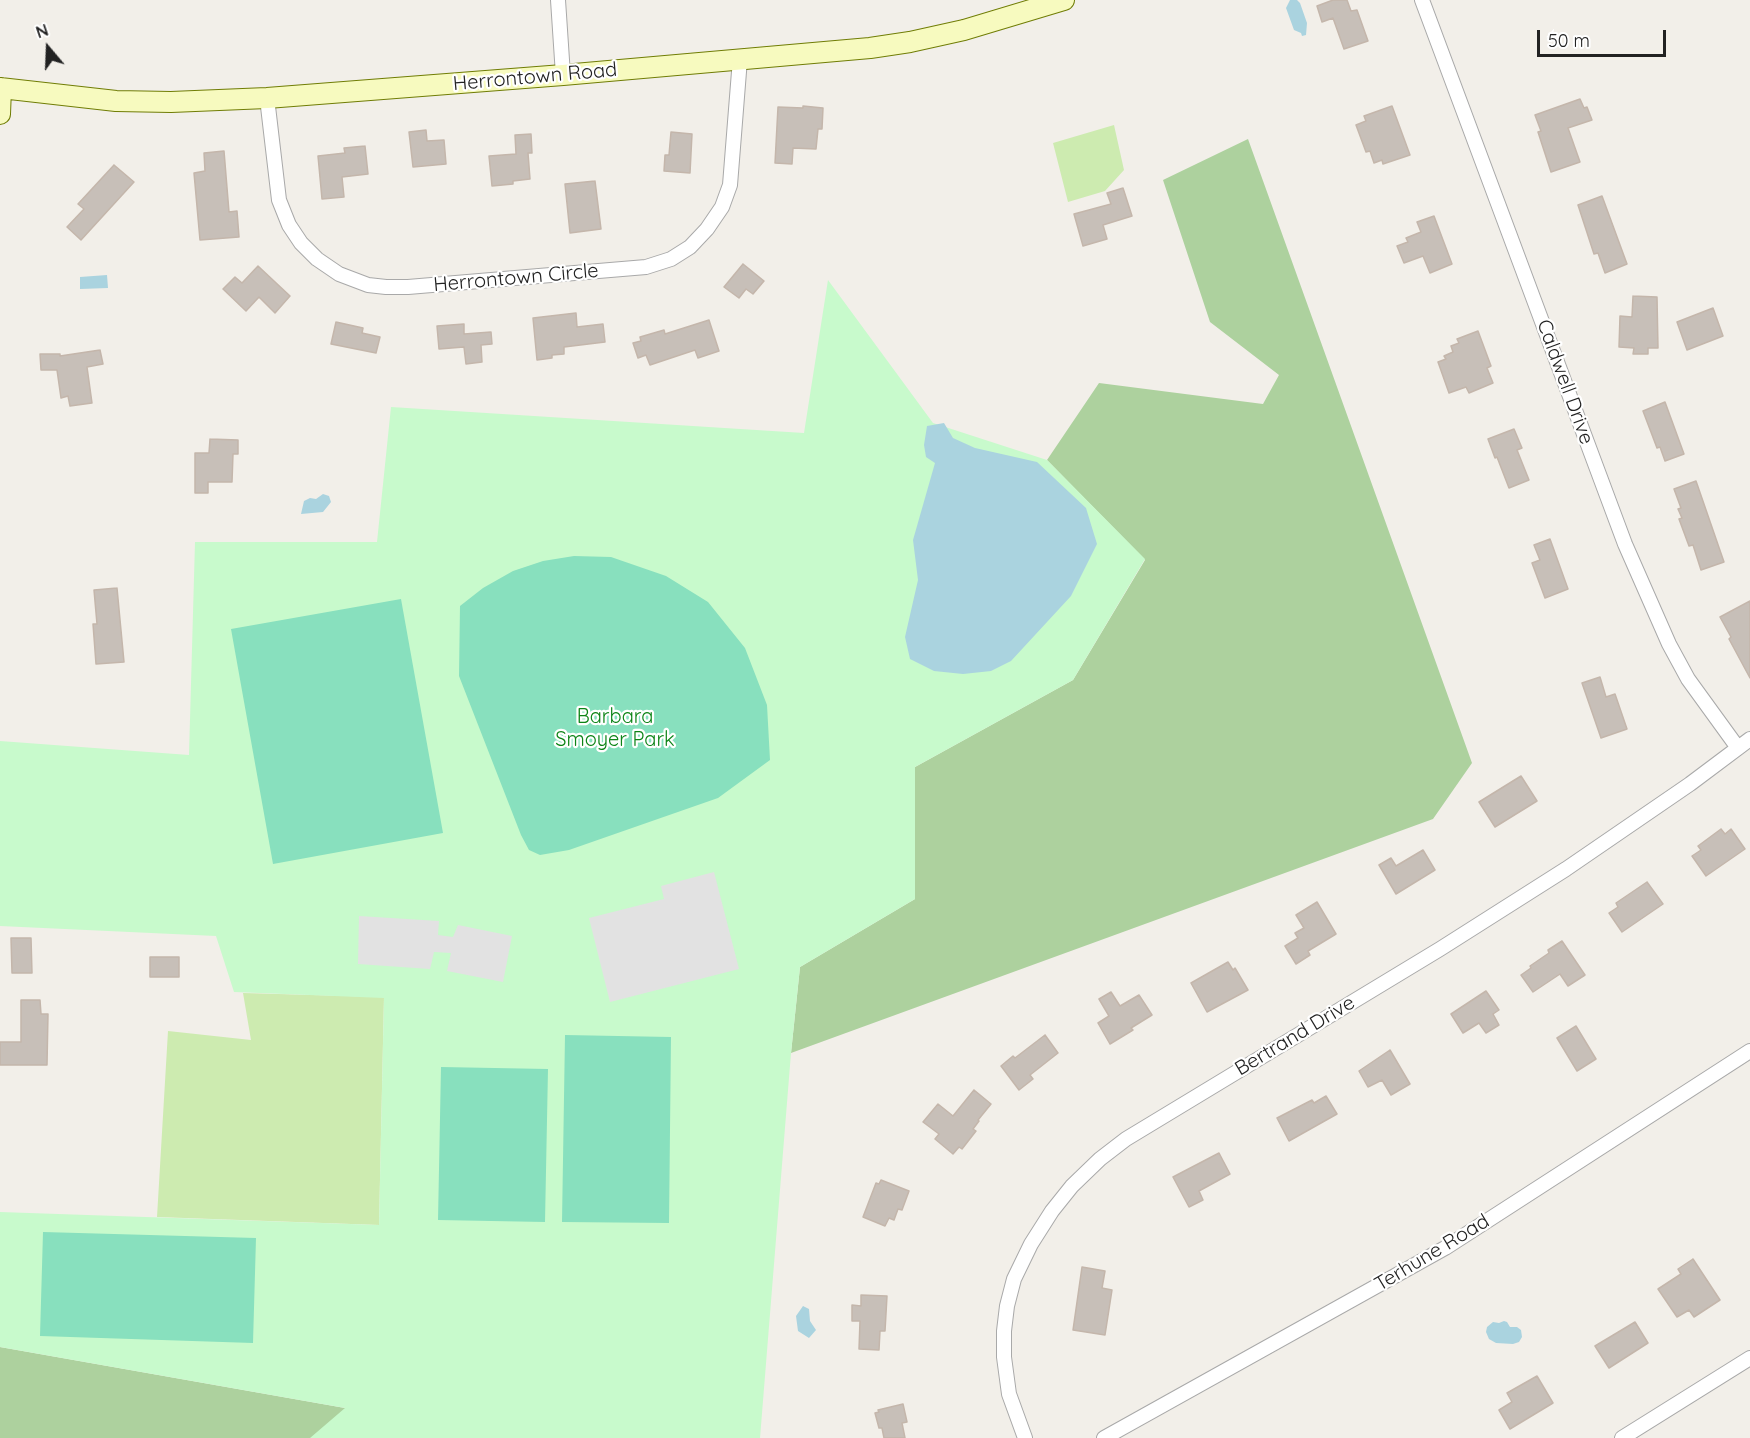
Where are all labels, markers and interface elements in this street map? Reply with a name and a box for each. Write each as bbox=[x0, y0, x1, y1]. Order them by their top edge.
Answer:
north arrow bbox=[18, 18, 78, 78]
scale bar bbox=[1540, 18, 1669, 56]
text: N bbox=[33, 20, 51, 42]
text: 50 m bbox=[1548, 29, 1590, 52]
street label: Herrontown Road bbox=[452, 58, 618, 96]
street label: Herrontown Circle bbox=[432, 259, 600, 297]
street label: Caldwell Drive bbox=[1531, 316, 1599, 448]
park label: Barbara Smoyer Park bbox=[555, 705, 675, 752]
street label: Bertrand Drive bbox=[1231, 991, 1359, 1081]
street label: Terhune Road bbox=[1370, 1209, 1494, 1297]

